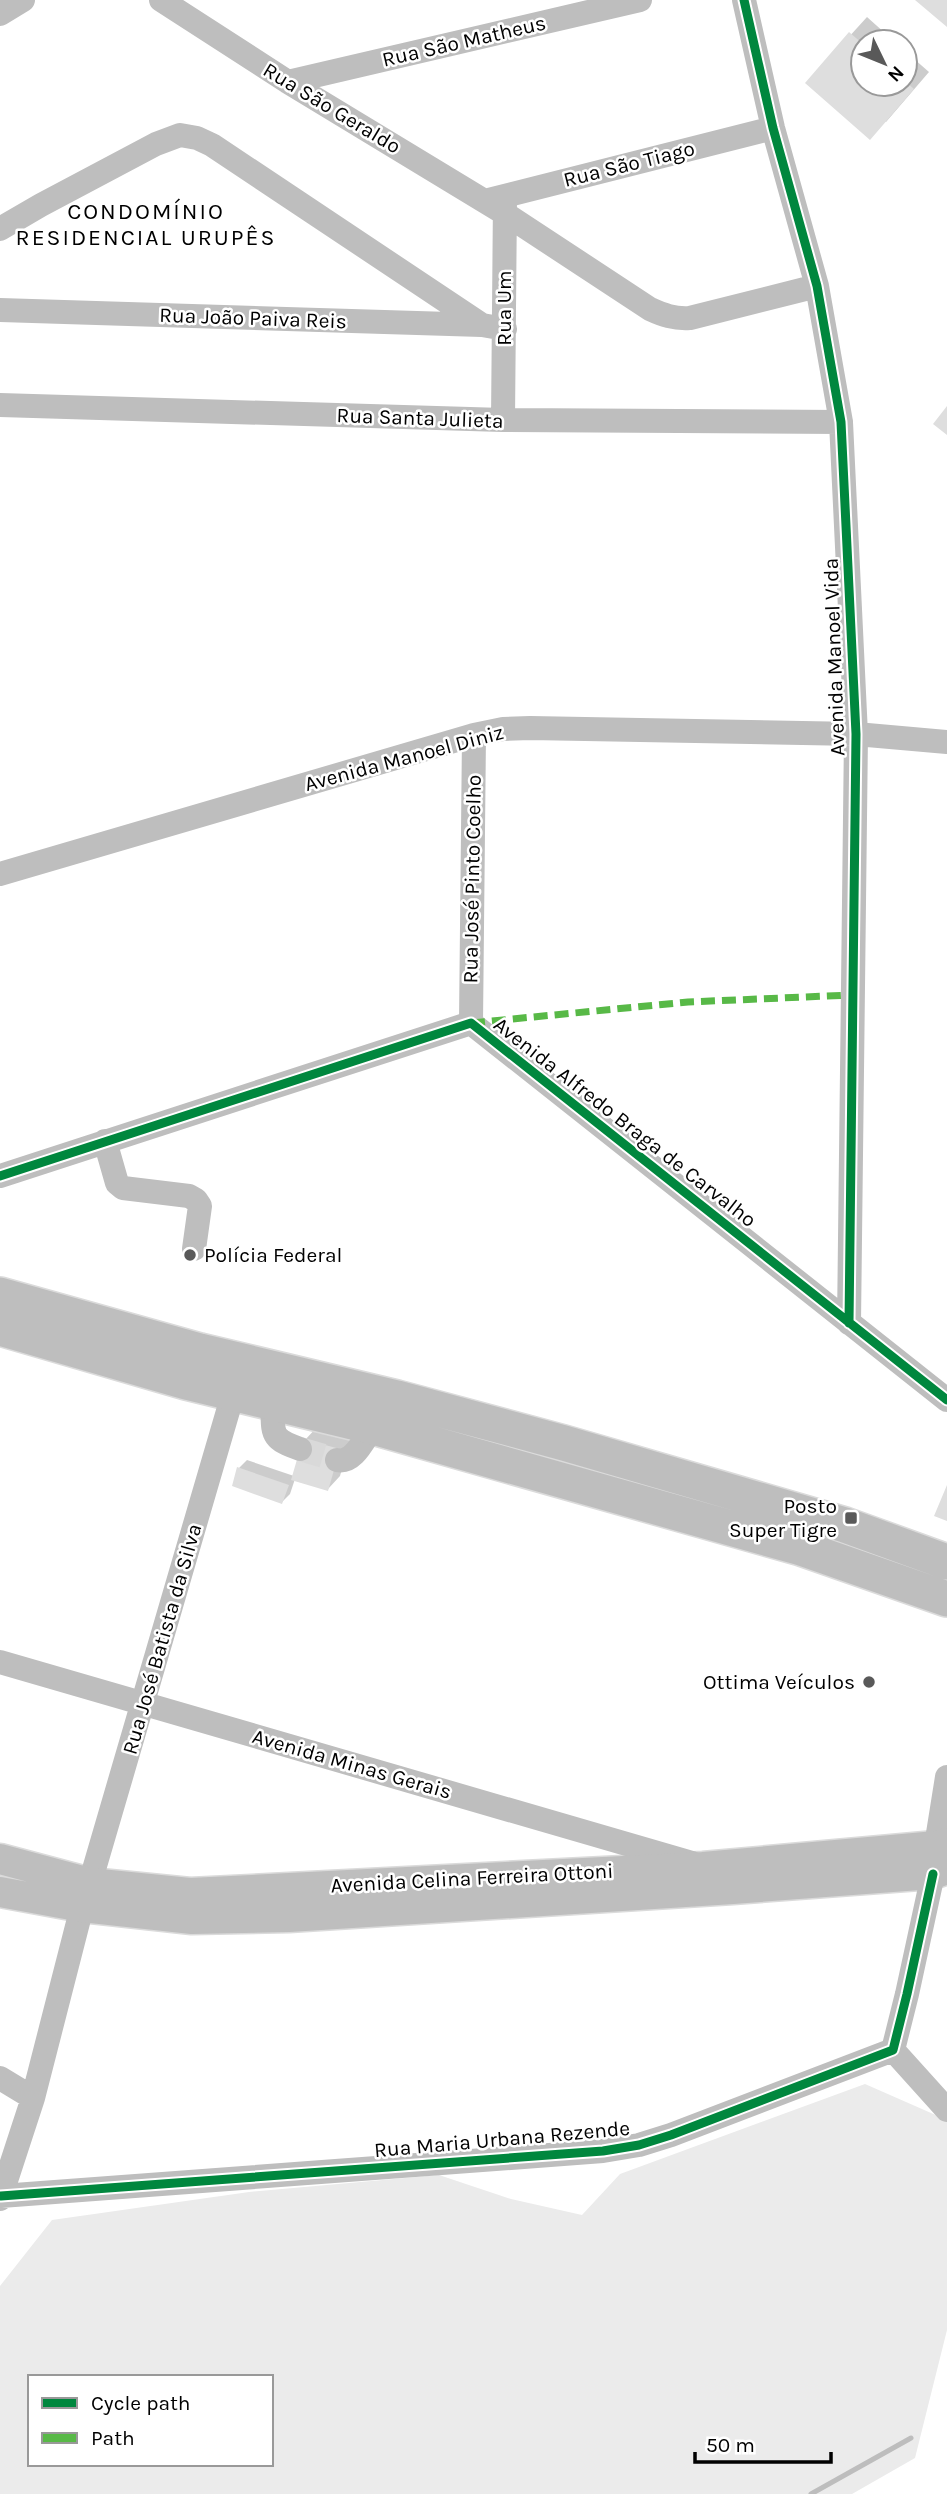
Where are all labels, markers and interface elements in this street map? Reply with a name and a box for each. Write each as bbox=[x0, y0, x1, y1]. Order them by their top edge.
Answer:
street label: Rua São Matheus bbox=[380, 10, 548, 72]
north arrow bbox=[849, 28, 919, 98]
street label: Rua São Geraldo bbox=[259, 58, 405, 158]
text: N bbox=[883, 61, 908, 86]
street label: Rua São Tiago bbox=[561, 136, 697, 192]
district label: CONDOMÍNIO RESIDENCIAL URUPÊS bbox=[16, 198, 276, 251]
street label: Rua Um bbox=[492, 270, 516, 346]
street label: Rua João Paiva Reis bbox=[159, 303, 347, 333]
street label: Rua Santa Julieta bbox=[336, 403, 504, 433]
street label: Avenida Manoel Vida bbox=[819, 558, 849, 756]
street label: Avenida Manoel Diniz bbox=[302, 720, 506, 796]
street label: Rua José Pinto Coelho bbox=[458, 774, 486, 984]
street label: Avenida Alfredo Braga de Carvalho bbox=[489, 1012, 761, 1232]
place label: Polícia Federal bbox=[204, 1243, 342, 1267]
marker: Polícia Federal bbox=[182, 1247, 198, 1263]
place label: Posto Super Tigre bbox=[729, 1494, 837, 1542]
marker: Posto Super Tigre bbox=[843, 1510, 859, 1526]
street label: Rua José Batista da Silva bbox=[118, 1521, 206, 1757]
place label: Ottima Veículos bbox=[703, 1670, 855, 1694]
marker: Ottima Veículos bbox=[861, 1674, 877, 1690]
street label: Avenida Minas Gerais bbox=[250, 1724, 454, 1804]
street label: Avenida Celina Ferreira Ottoni bbox=[330, 1859, 614, 1897]
street label: Rua Maria Urbana Rezende bbox=[373, 2116, 631, 2162]
legend bbox=[28, 2375, 273, 2466]
text: Cycle path bbox=[91, 2391, 191, 2415]
scale bar bbox=[695, 2420, 832, 2464]
text: Path bbox=[91, 2426, 135, 2450]
text: 50 m bbox=[706, 2433, 755, 2457]

